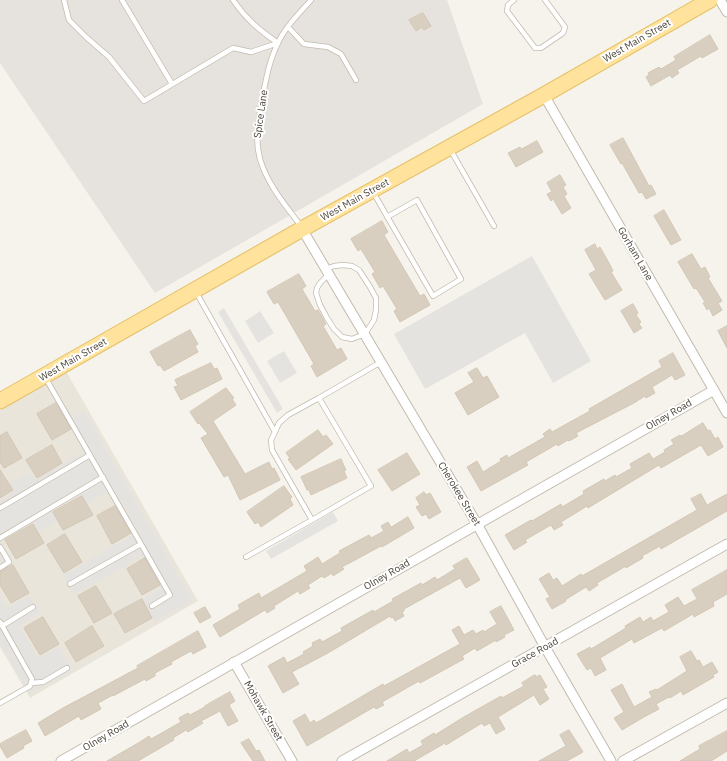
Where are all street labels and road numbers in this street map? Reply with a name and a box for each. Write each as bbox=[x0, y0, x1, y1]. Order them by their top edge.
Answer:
street label: West Main Street bbox=[601, 17, 673, 65]
street label: Spice Lane bbox=[252, 89, 270, 139]
street label: West Main Street bbox=[319, 176, 391, 224]
street label: Gorham Lane bbox=[615, 225, 655, 283]
street label: West Main Street bbox=[37, 336, 109, 384]
street label: Olney Road bbox=[644, 397, 694, 433]
street label: Cherokee Street bbox=[435, 460, 483, 528]
street label: Olney Road bbox=[362, 557, 412, 593]
street label: Grace Road bbox=[509, 635, 561, 671]
street label: Mohawk Street bbox=[241, 679, 285, 743]
street label: Olney Road bbox=[81, 718, 131, 754]

